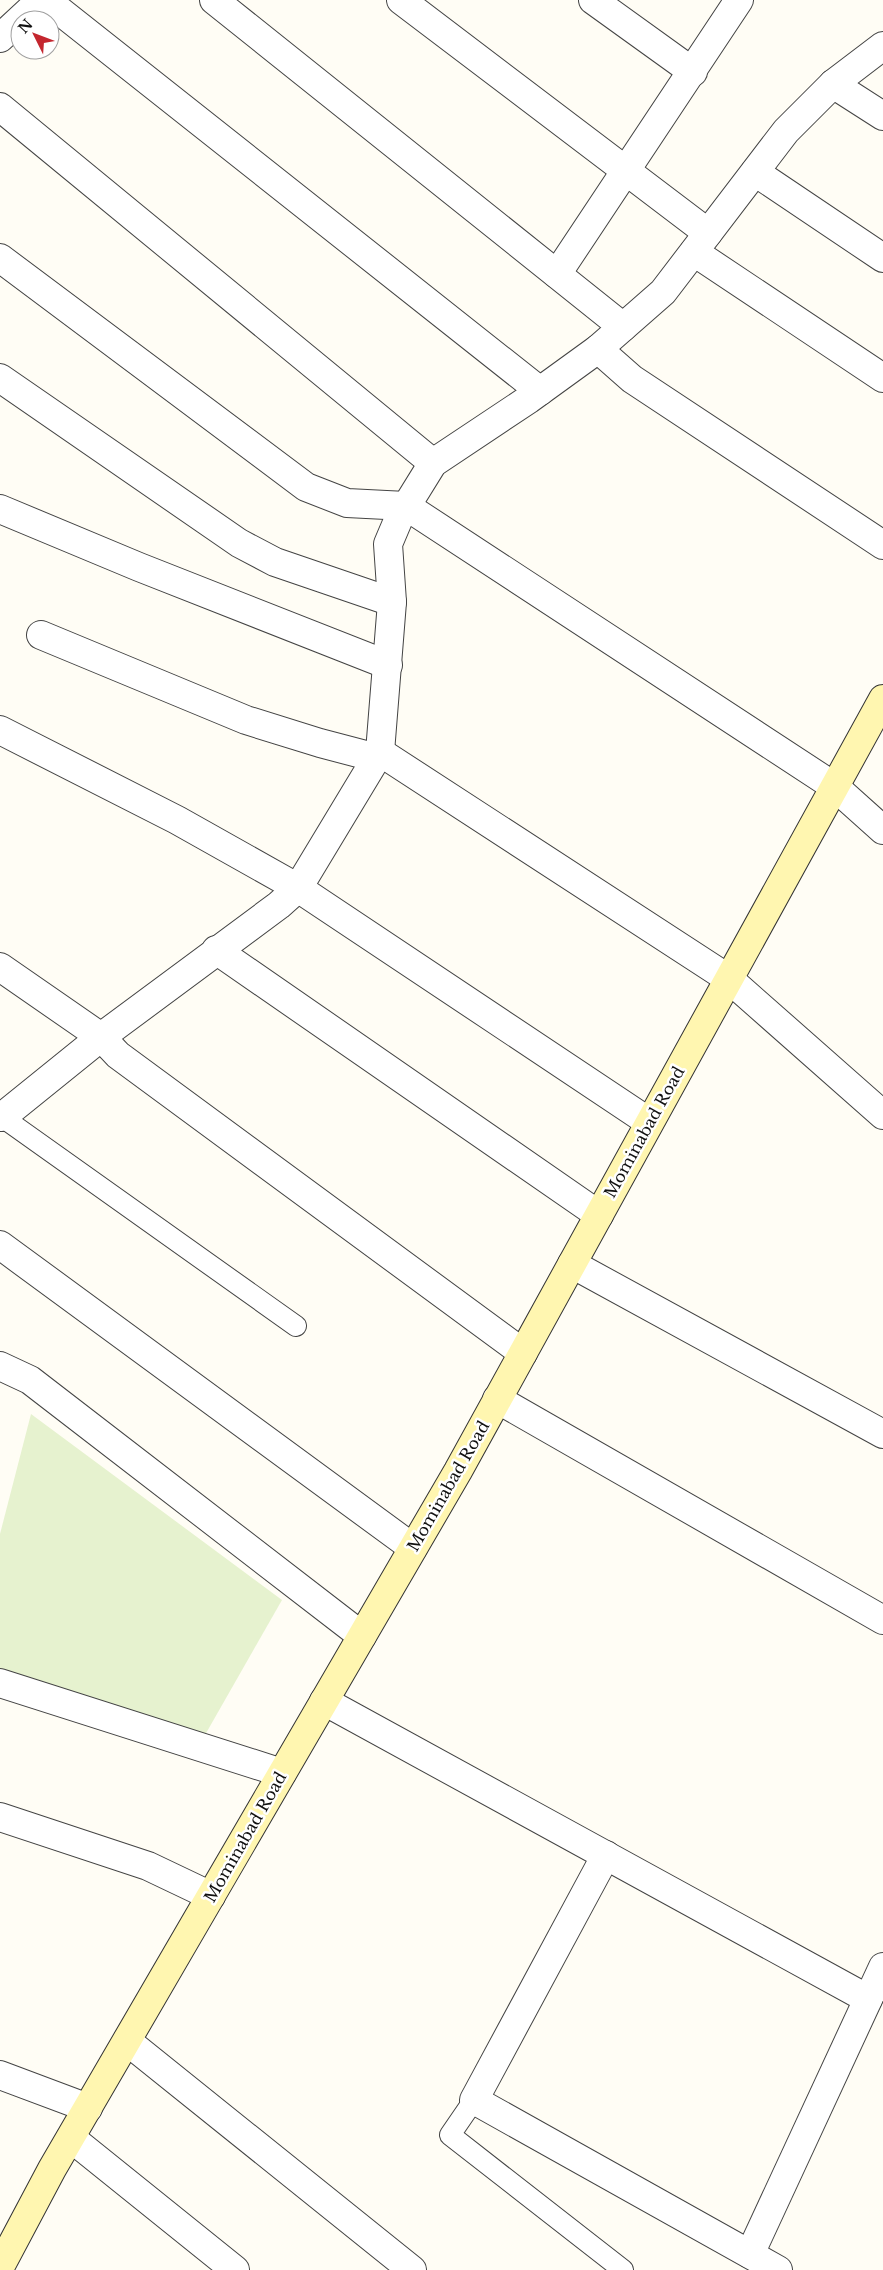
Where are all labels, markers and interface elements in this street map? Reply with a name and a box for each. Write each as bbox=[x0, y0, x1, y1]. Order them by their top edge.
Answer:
north arrow bbox=[10, 10, 60, 60]
text: N bbox=[14, 15, 36, 37]
street label: Mominabad Road bbox=[600, 1063, 689, 1201]
street label: Mominabad Road bbox=[403, 1417, 494, 1555]
street label: Mominabad Road bbox=[200, 1768, 291, 1906]

